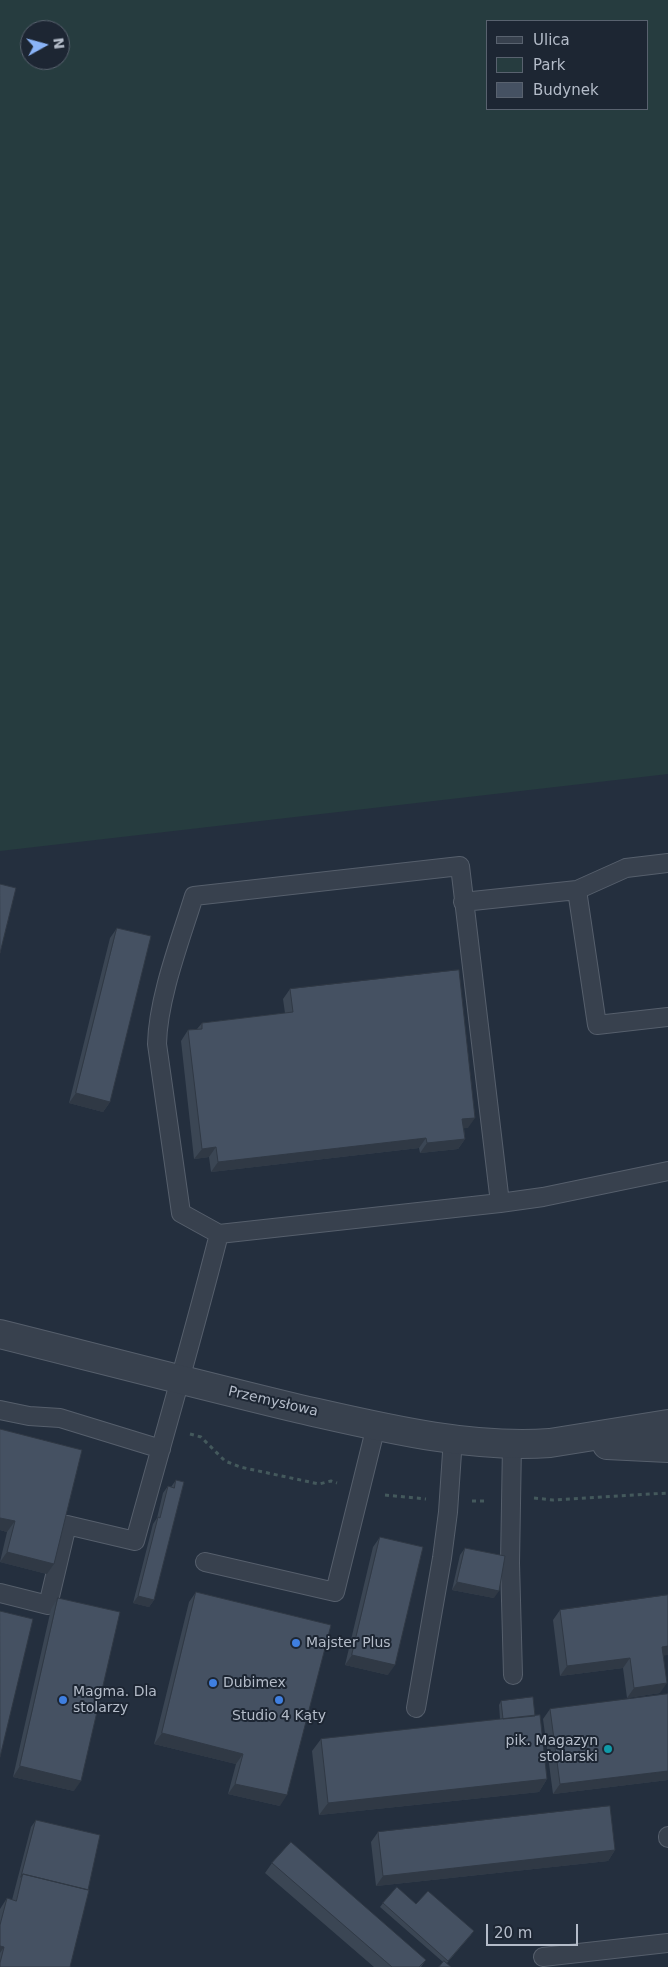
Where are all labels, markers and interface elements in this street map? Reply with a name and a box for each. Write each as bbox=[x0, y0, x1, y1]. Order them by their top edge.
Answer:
north arrow bbox=[20, 20, 70, 70]
legend bbox=[486, 20, 648, 110]
text: Ulica bbox=[533, 31, 570, 49]
text: N bbox=[50, 37, 68, 50]
text: Park bbox=[533, 56, 565, 74]
text: Budynek bbox=[533, 81, 599, 99]
street label: Przemysłowa bbox=[226, 1384, 320, 1420]
place label: Majster Plus bbox=[306, 1635, 391, 1651]
marker: Majster Plus bbox=[290, 1637, 302, 1649]
place label: Dubimex bbox=[223, 1675, 286, 1691]
marker: Dubimex bbox=[207, 1677, 219, 1689]
place label: Magma. Dla stolarzy bbox=[73, 1684, 157, 1716]
marker: Magma. Dla stolarzy bbox=[57, 1694, 69, 1706]
marker: Studio 4 Kąty bbox=[273, 1694, 285, 1706]
place label: Studio 4 Kąty bbox=[232, 1708, 326, 1724]
place label: pik. Magazyn stolarski bbox=[506, 1733, 598, 1765]
marker: pik. Magazyn stolarski bbox=[602, 1743, 614, 1755]
scale bar bbox=[488, 1914, 580, 1946]
text: 20 m bbox=[494, 1924, 532, 1942]

